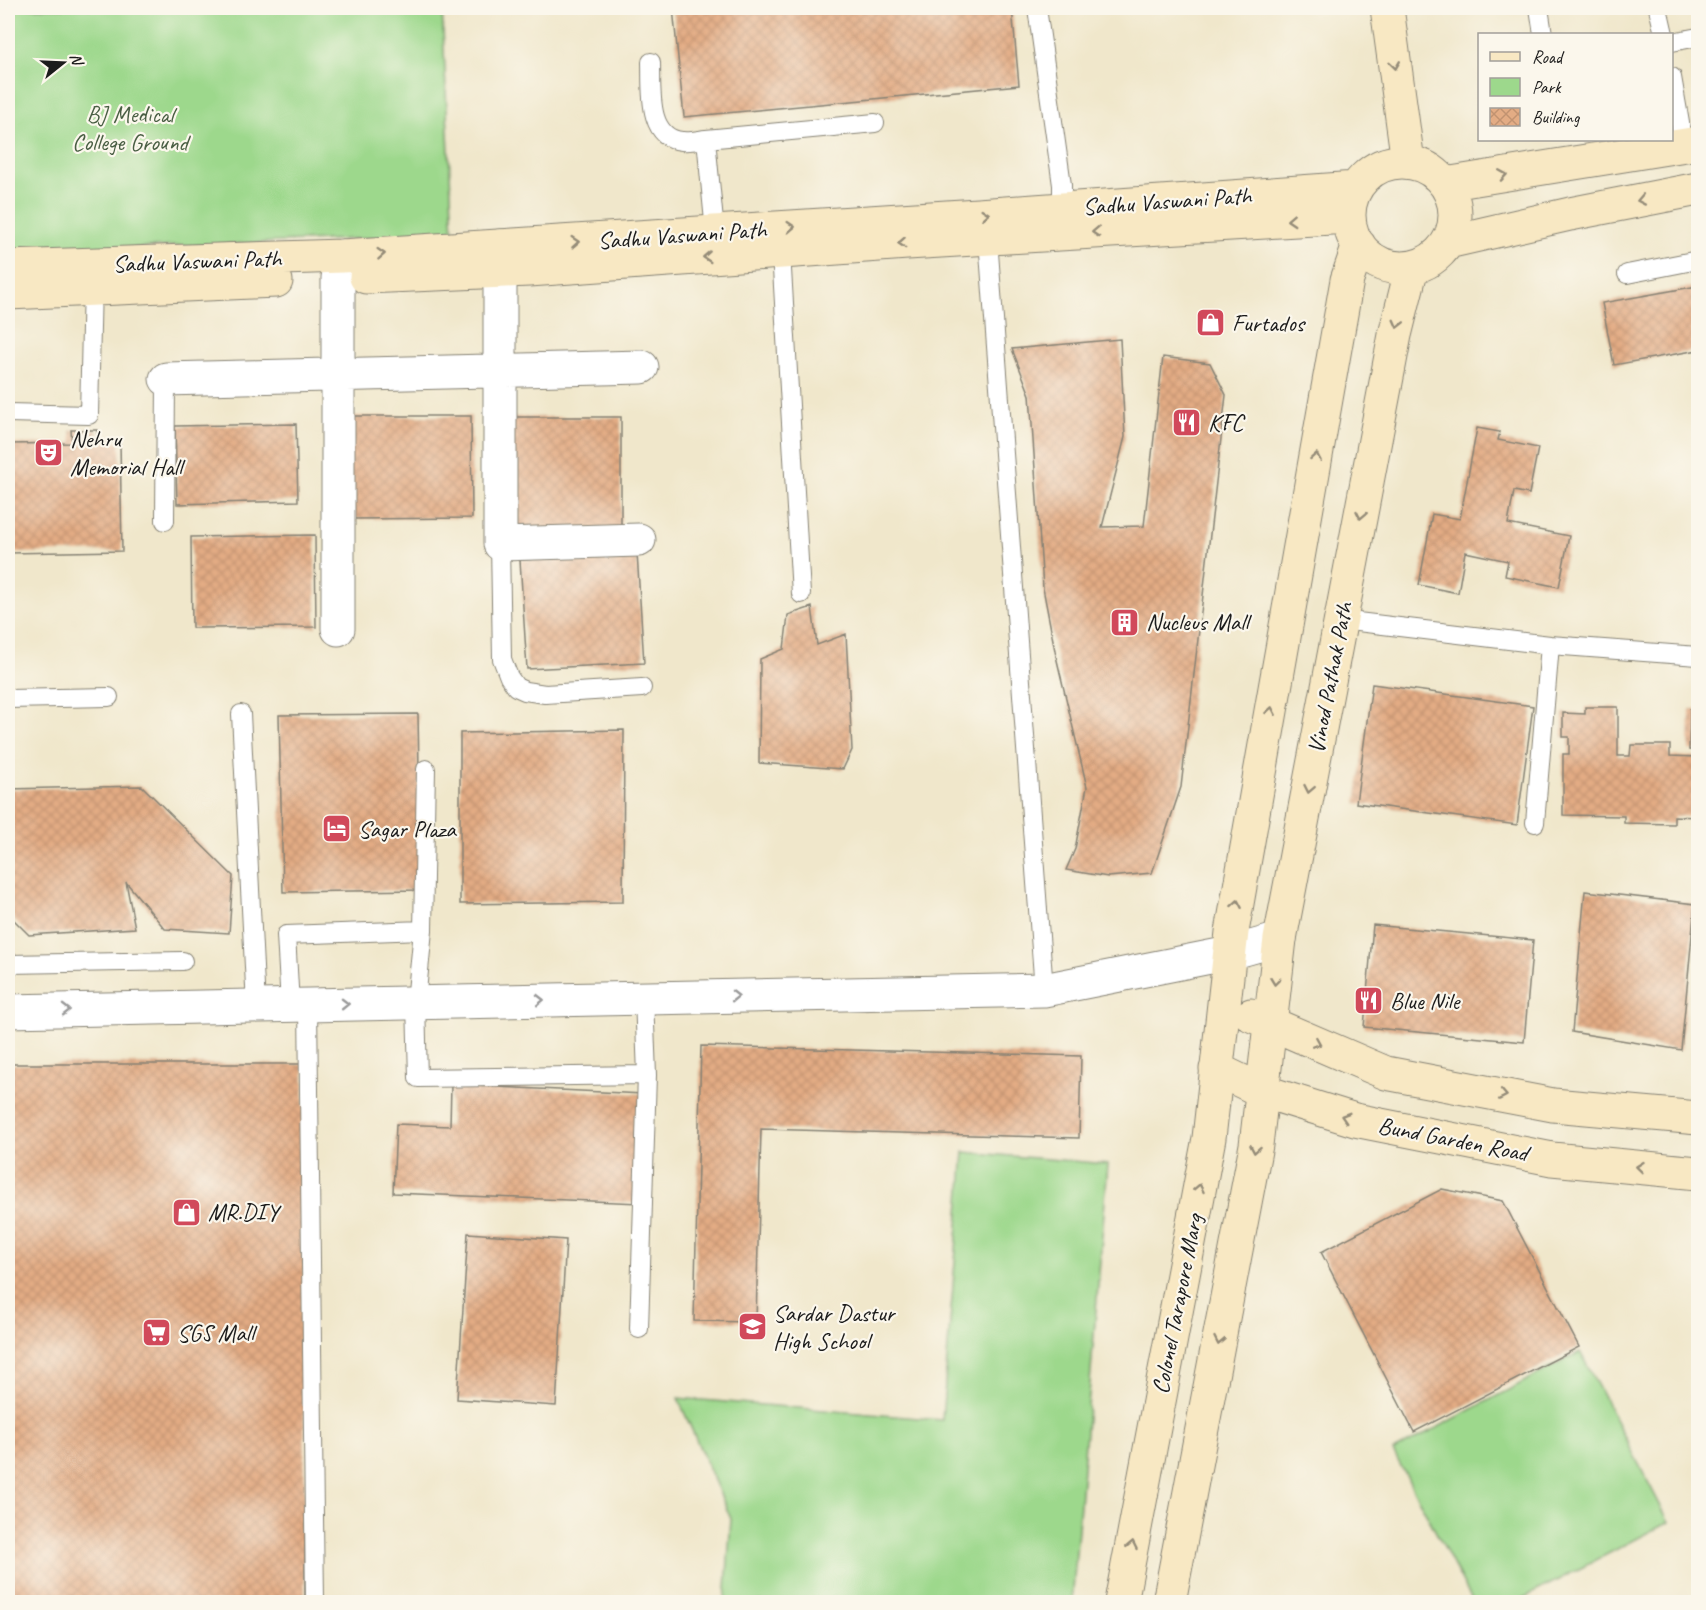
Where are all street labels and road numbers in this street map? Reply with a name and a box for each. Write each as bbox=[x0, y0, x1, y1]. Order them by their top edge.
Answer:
street label: Sadhu Vaswani Path bbox=[1082, 180, 1254, 222]
street label: Sadhu Vaswani Path bbox=[597, 214, 769, 256]
street label: Sadhu Vaswani Path bbox=[112, 243, 284, 279]
street label: Vinod Pathak Path bbox=[1301, 598, 1360, 756]
street label: Bund Garden Road bbox=[1376, 1110, 1534, 1169]
street label: Colonel Tarapore Marg bbox=[1145, 1209, 1210, 1396]

